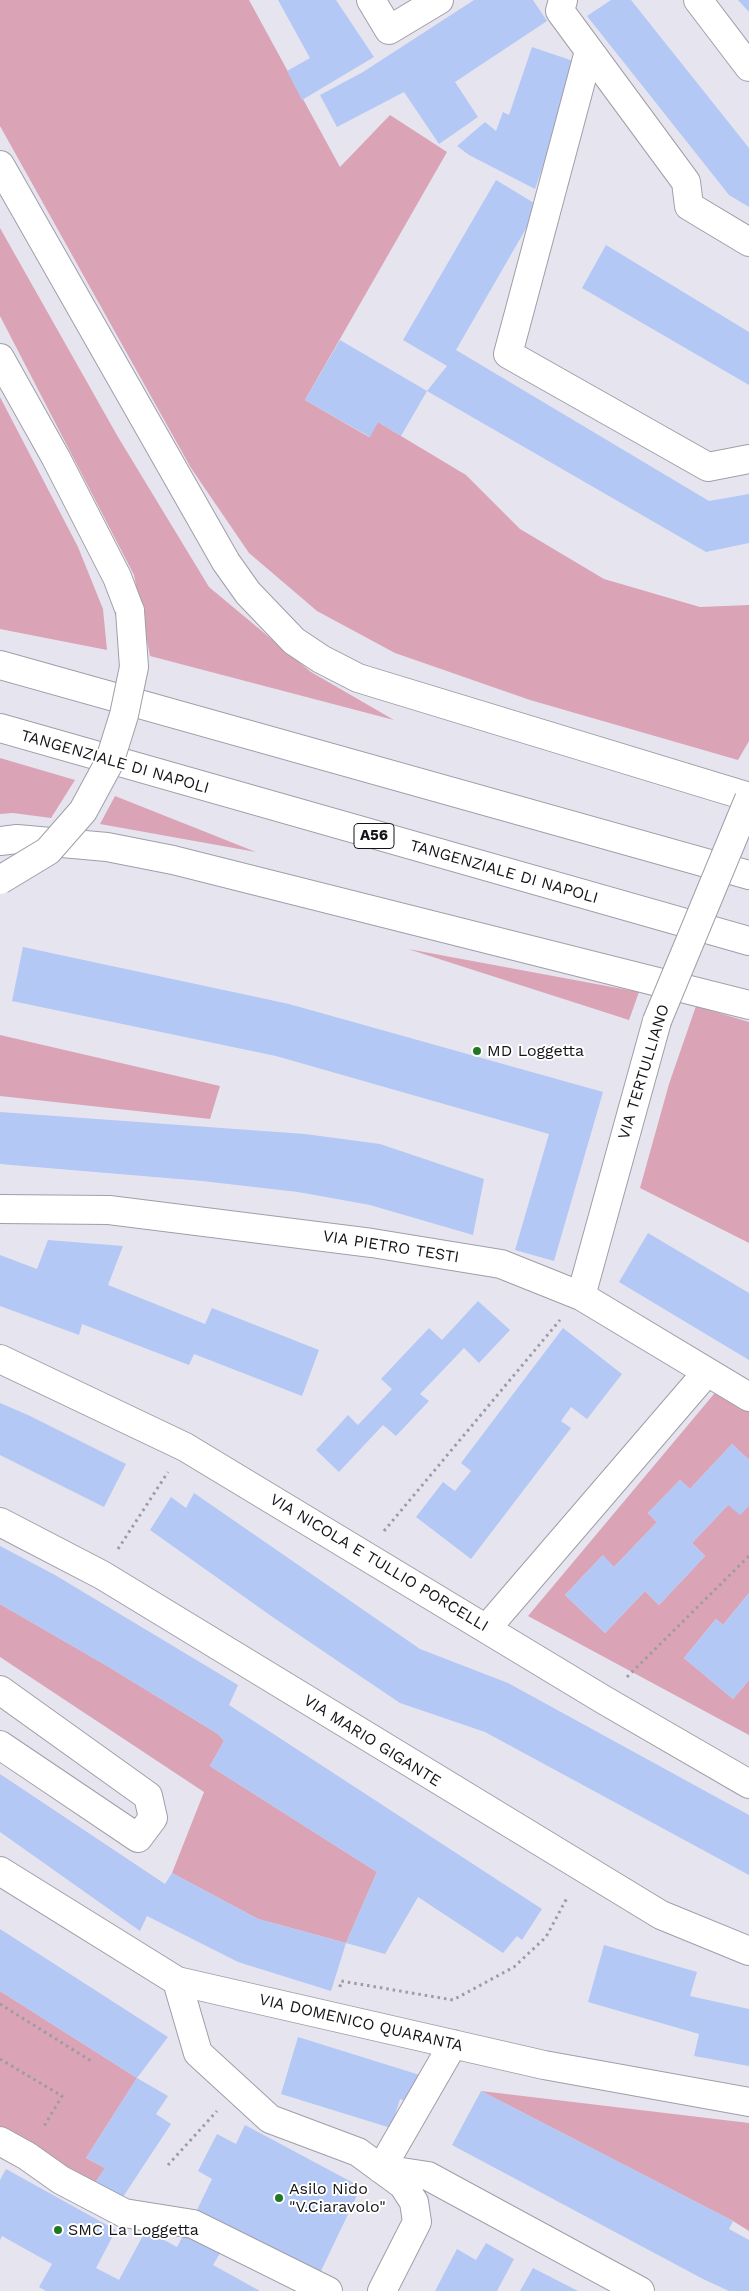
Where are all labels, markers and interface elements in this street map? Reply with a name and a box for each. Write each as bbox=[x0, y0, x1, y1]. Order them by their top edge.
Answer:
street label: TANGENZIALE DI NAPOLI bbox=[19, 726, 211, 798]
road number: A56 bbox=[354, 824, 394, 848]
street label: TANGENZIALE DI NAPOLI bbox=[408, 836, 600, 908]
street label: VIA TERTULLIANO bbox=[614, 1002, 674, 1142]
place label: MD Loggetta bbox=[487, 1041, 584, 1061]
marker: MD Loggetta bbox=[471, 1045, 483, 1057]
street label: VIA PIETRO TESTI bbox=[322, 1227, 460, 1267]
street label: VIA NICOLA E TULLIO PORCELLI bbox=[266, 1490, 492, 1636]
street label: VIA MARIO GIGANTE bbox=[300, 1691, 444, 1791]
street label: VIA DOMENICO QUARANTA bbox=[257, 1990, 465, 2056]
place label: Asilo Nido "V.Ciaravolo" bbox=[289, 2179, 386, 2217]
marker: Asilo Nido "V.Ciaravolo" bbox=[273, 2192, 285, 2204]
place label: SMC La Loggetta bbox=[68, 2220, 199, 2240]
marker: SMC La Loggetta bbox=[52, 2224, 64, 2236]

